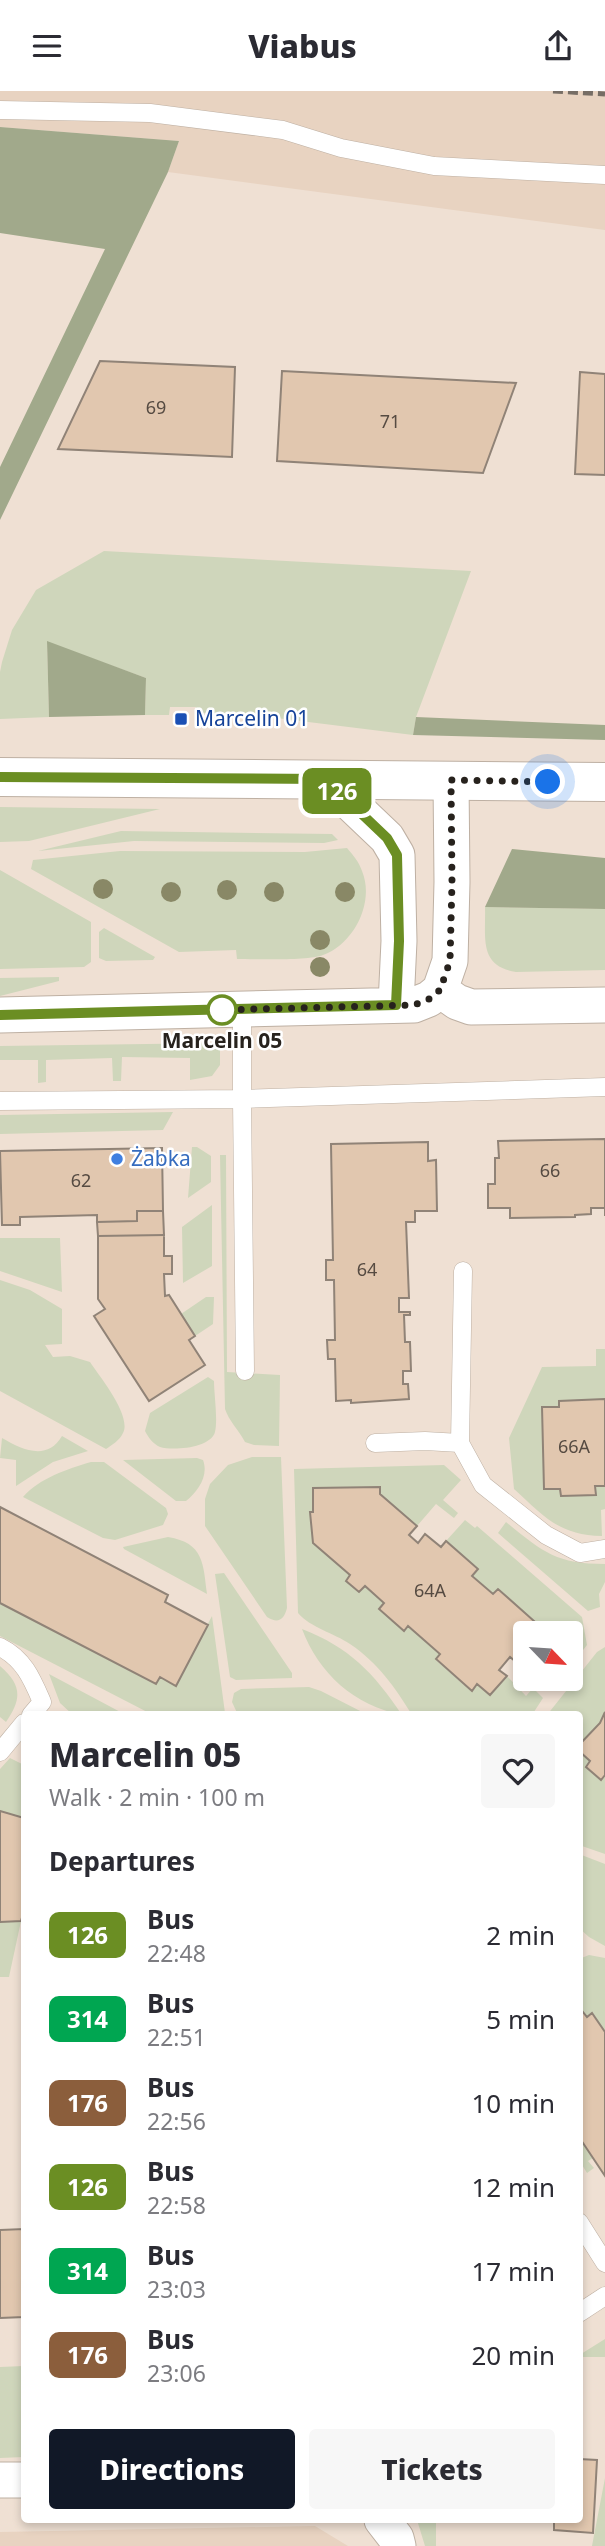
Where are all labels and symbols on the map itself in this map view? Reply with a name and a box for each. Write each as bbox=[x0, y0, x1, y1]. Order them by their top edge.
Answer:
house number: 69 bbox=[146, 395, 166, 419]
house number: 71 bbox=[380, 409, 400, 433]
place label: Marcelin 01 bbox=[195, 704, 309, 732]
marker: Marcelin 01 bbox=[173, 711, 189, 727]
your location bbox=[530, 764, 565, 799]
line badge: 126 bbox=[297, 768, 377, 814]
marker: Marcelin 05 bbox=[207, 995, 237, 1025]
place label: Marcelin 05 bbox=[162, 1026, 282, 1054]
place label: Żabka bbox=[131, 1144, 191, 1172]
marker: Żabka bbox=[109, 1151, 125, 1167]
house number: 66 bbox=[540, 1158, 560, 1182]
house number: 62 bbox=[71, 1168, 91, 1192]
house number: 64 bbox=[357, 1257, 377, 1281]
house number: 66A bbox=[558, 1434, 591, 1458]
house number: 64A bbox=[414, 1578, 447, 1602]
north arrow bbox=[513, 1621, 583, 1691]

